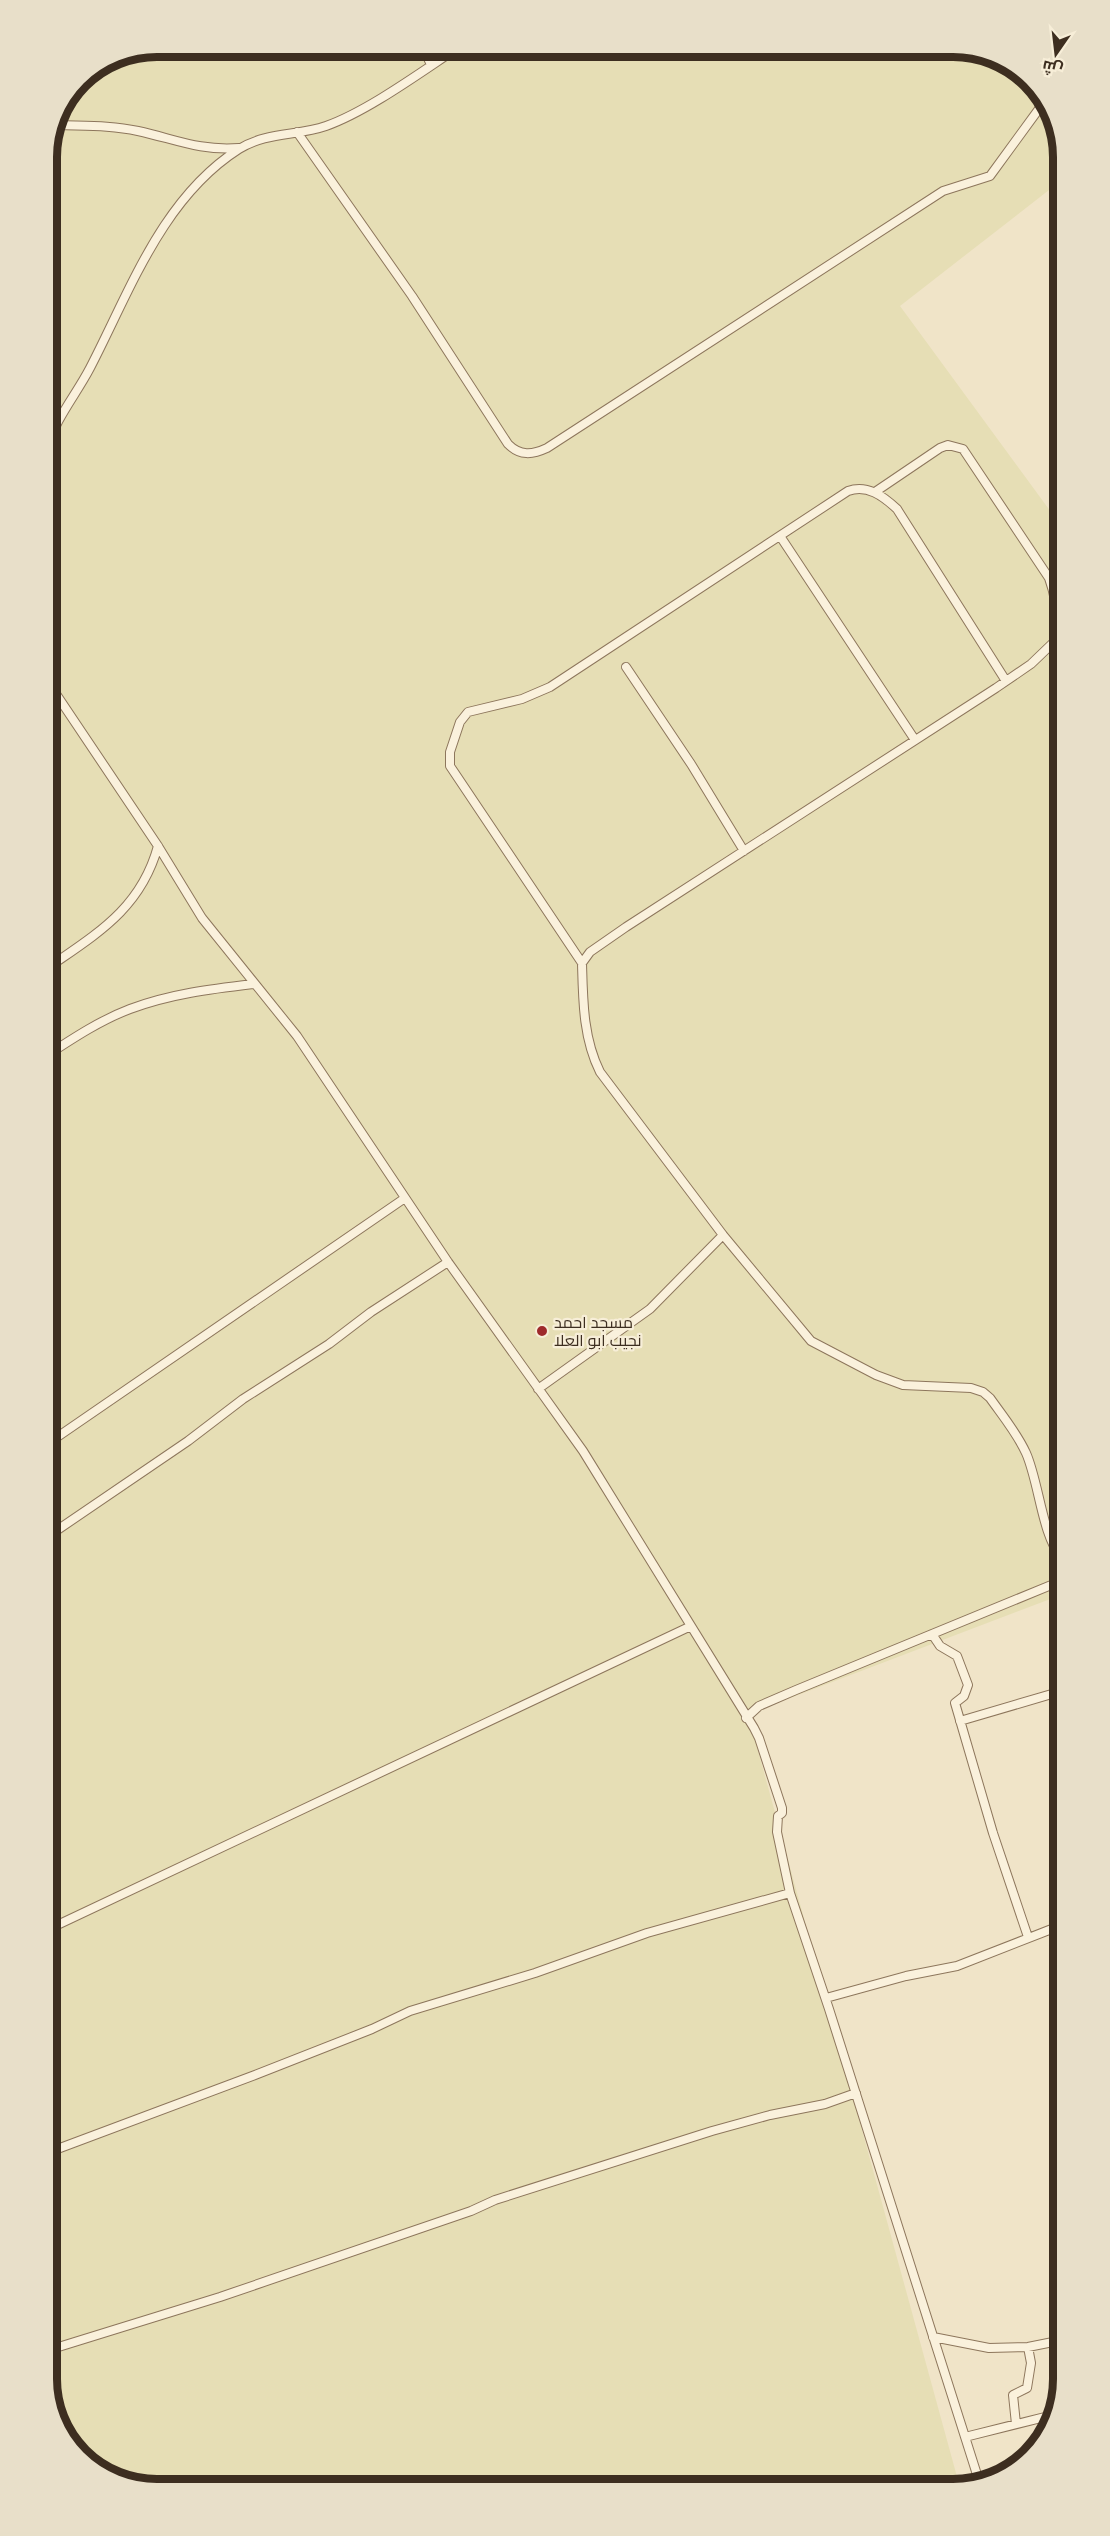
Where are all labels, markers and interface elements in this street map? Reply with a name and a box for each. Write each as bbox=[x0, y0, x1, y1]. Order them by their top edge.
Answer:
north arrow bbox=[1026, 24, 1086, 84]
text: ش bbox=[1040, 56, 1065, 81]
place label: مسجد احمد نجيب ابو العلا bbox=[554, 1312, 642, 1350]
marker: مسجد احمد نجيب ابو العلا bbox=[535, 1324, 549, 1338]

